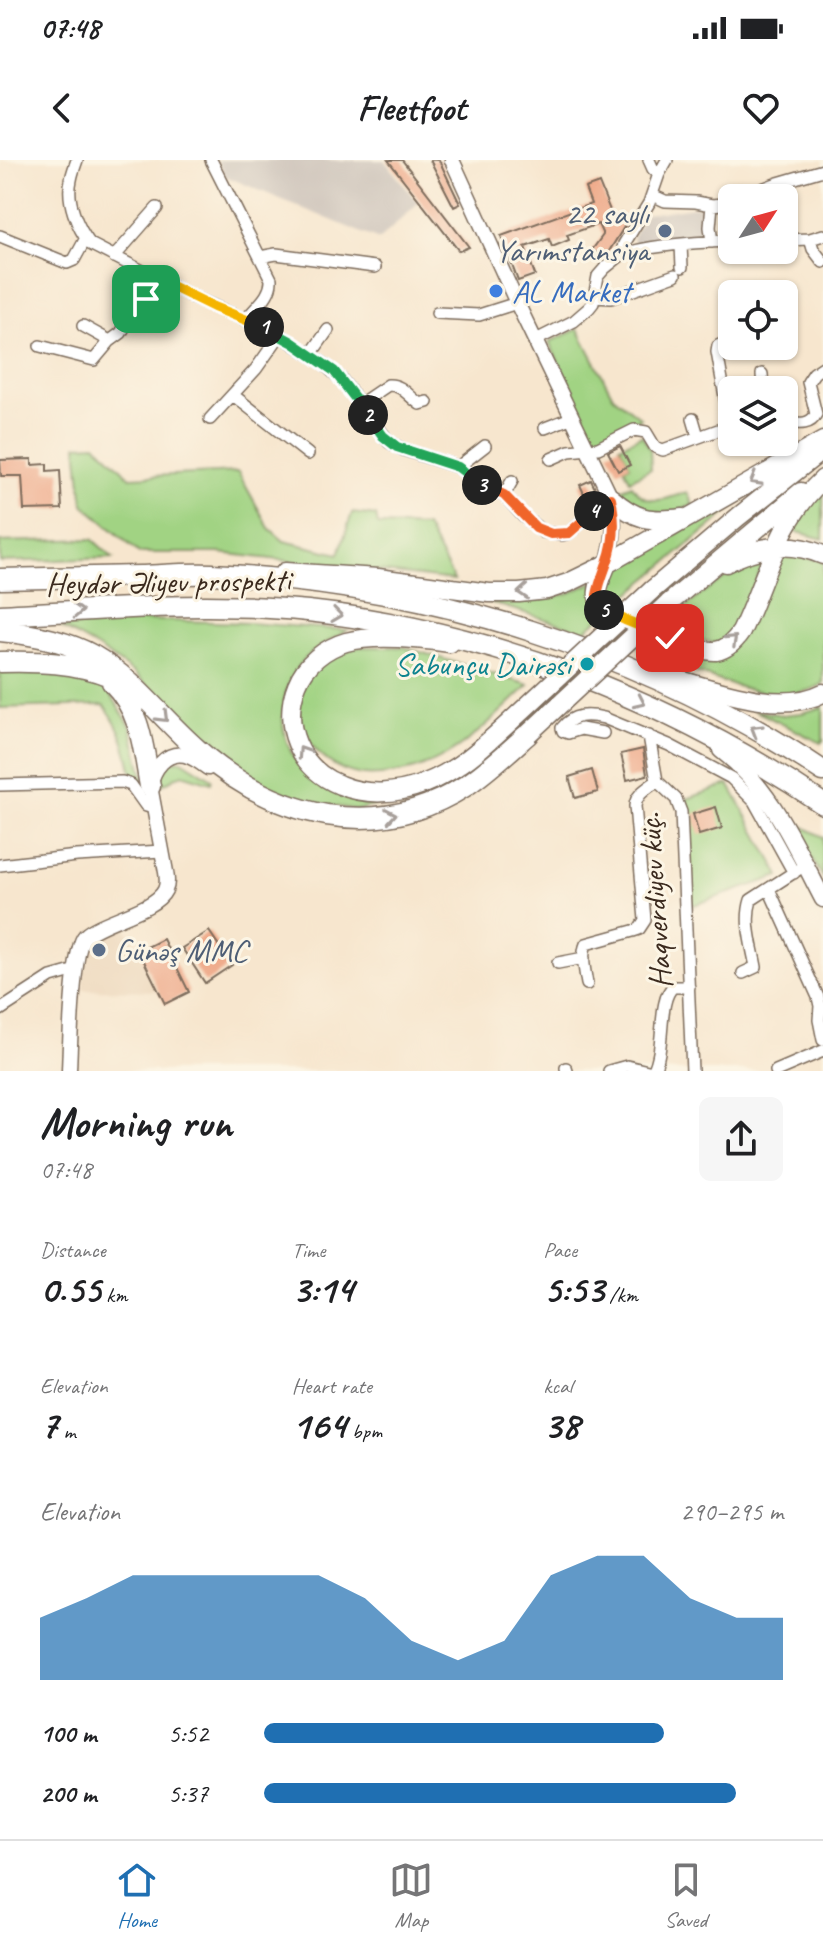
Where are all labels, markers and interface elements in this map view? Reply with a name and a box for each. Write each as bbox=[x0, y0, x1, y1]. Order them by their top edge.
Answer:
text: 07:48 bbox=[40, 9, 100, 47]
text: Fleetfoot bbox=[357, 85, 466, 131]
icon: back bbox=[40, 86, 84, 130]
icon: heart bbox=[739, 86, 783, 130]
north arrow bbox=[718, 184, 798, 264]
map controls bbox=[718, 184, 798, 456]
place label: 22 saylı Yarımstansiya bbox=[495, 193, 652, 271]
marker: 22 saylı Yarımstansiya bbox=[656, 222, 674, 240]
pin bbox=[112, 265, 180, 333]
place label: AL Market bbox=[512, 271, 635, 312]
icon: arrive bbox=[124, 277, 168, 321]
button: locate bbox=[718, 280, 798, 360]
marker: AL Market bbox=[487, 282, 505, 300]
pin: 1 bbox=[244, 307, 284, 347]
text: 1 bbox=[259, 313, 269, 341]
button: layers bbox=[718, 376, 798, 456]
pin: 2 bbox=[348, 395, 388, 435]
text: 2 bbox=[363, 401, 373, 429]
pin: 3 bbox=[462, 465, 502, 505]
one-way arrow bbox=[750, 470, 764, 486]
text: 3 bbox=[477, 471, 487, 499]
pin: 4 bbox=[574, 491, 614, 531]
text: 4 bbox=[589, 497, 599, 525]
street label: Heydər Əliyev prospekti bbox=[45, 559, 295, 605]
one-way arrow bbox=[516, 583, 529, 600]
pin: 5 bbox=[584, 590, 624, 630]
text: 5 bbox=[599, 596, 609, 624]
one-way arrow bbox=[72, 603, 85, 620]
pin bbox=[636, 604, 704, 672]
one-way arrow bbox=[331, 606, 344, 623]
icon: check bbox=[648, 616, 692, 660]
one-way arrow bbox=[723, 634, 737, 649]
place label: Sabunçu Dairəsi bbox=[395, 644, 575, 685]
marker: Sabunçu Dairəsi bbox=[578, 655, 596, 673]
one-way arrow bbox=[631, 692, 646, 708]
one-way arrow bbox=[153, 708, 168, 722]
one-way arrow bbox=[751, 724, 765, 740]
one-way arrow bbox=[298, 747, 313, 761]
one-way arrow bbox=[384, 807, 398, 824]
street label: Haqverdiyev küç. bbox=[628, 811, 682, 990]
place label: Günəş MMC bbox=[115, 930, 251, 971]
marker: Günəş MMC bbox=[90, 941, 108, 959]
text: Morning run bbox=[40, 1095, 232, 1150]
button: share bbox=[699, 1097, 783, 1181]
text: 07:48 bbox=[40, 1153, 92, 1186]
text: Distance bbox=[40, 1236, 106, 1264]
text: Time bbox=[292, 1236, 325, 1264]
text: Pace bbox=[543, 1236, 577, 1264]
text: 0.55 bbox=[40, 1264, 101, 1314]
text: 3:14 bbox=[292, 1264, 354, 1314]
text: 5:53 bbox=[543, 1264, 604, 1314]
text: km bbox=[101, 1281, 127, 1309]
text: /km bbox=[604, 1281, 638, 1309]
text: Elevation bbox=[40, 1372, 108, 1400]
text: Heart rate bbox=[292, 1372, 372, 1400]
text: kcal bbox=[543, 1372, 572, 1400]
text: 7 bbox=[40, 1400, 58, 1450]
text: 164 bbox=[292, 1400, 347, 1450]
text: 38 bbox=[543, 1400, 579, 1450]
text: m bbox=[58, 1417, 76, 1445]
text: bpm bbox=[347, 1417, 382, 1445]
text: Elevation bbox=[40, 1495, 120, 1528]
text: 290–295 m bbox=[680, 1495, 783, 1528]
text: 100 m bbox=[40, 1717, 96, 1750]
text: 5:52 bbox=[168, 1717, 208, 1750]
text: 200 m bbox=[40, 1777, 96, 1810]
text: 5:37 bbox=[168, 1777, 208, 1810]
tab: Home bbox=[115, 1858, 159, 1934]
tab: Map bbox=[389, 1858, 433, 1934]
tab: Saved bbox=[664, 1858, 708, 1934]

